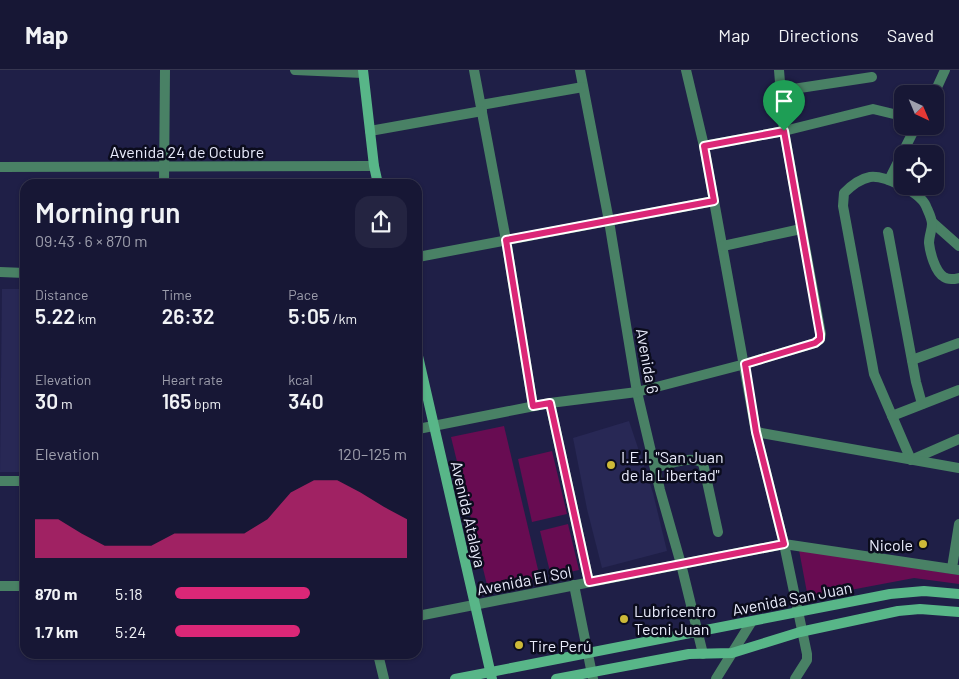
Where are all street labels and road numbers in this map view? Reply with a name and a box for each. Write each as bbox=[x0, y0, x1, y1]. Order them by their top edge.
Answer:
street label: Avenida 24 de Octubre bbox=[110, 142, 264, 161]
street label: Avenida 6 bbox=[633, 327, 663, 395]
street label: Avenida Atalaya bbox=[448, 459, 490, 569]
street label: Avenida El Sol bbox=[475, 561, 573, 599]
street label: Avenida San Juan bbox=[730, 577, 854, 619]

